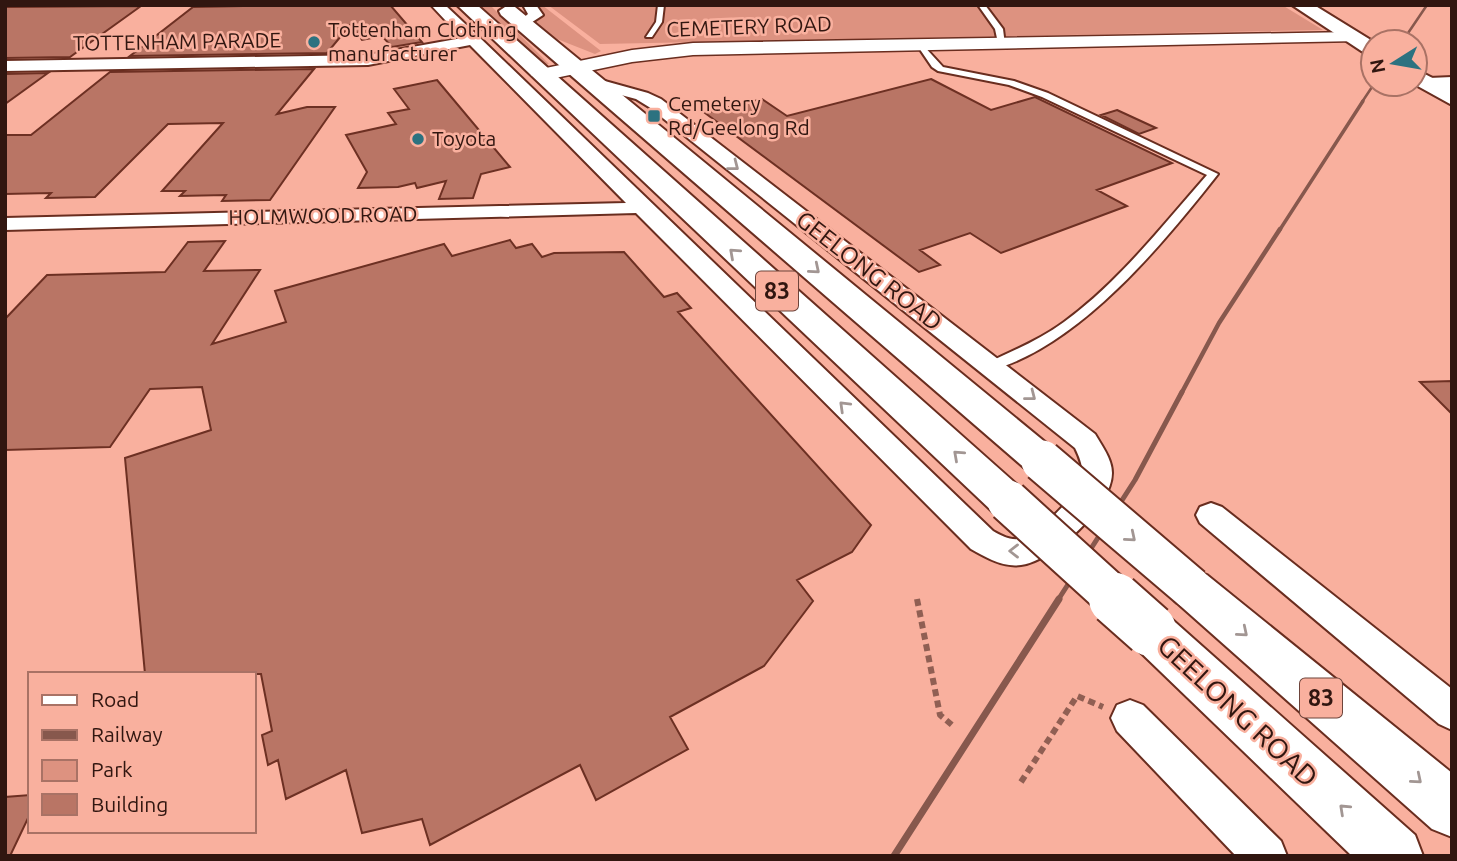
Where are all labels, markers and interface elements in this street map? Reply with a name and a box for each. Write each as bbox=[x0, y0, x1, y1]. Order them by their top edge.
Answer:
street label: CEMETERY ROAD bbox=[666, 11, 832, 41]
place label: Tottenham Clothing manufacturer bbox=[328, 17, 517, 65]
street label: TOTTENHAM PARADE bbox=[73, 27, 281, 55]
north arrow bbox=[1359, 28, 1429, 98]
marker: Tottenham Clothing manufacturer bbox=[306, 34, 322, 50]
text: N bbox=[1365, 57, 1389, 75]
place label: Cemetery Rd/Geelong Rd bbox=[668, 91, 810, 139]
marker: Cemetery Rd/Geelong Rd bbox=[646, 108, 662, 124]
place label: Toyota bbox=[432, 126, 496, 150]
marker: Toyota bbox=[410, 131, 426, 147]
one-way arrow bbox=[727, 158, 739, 171]
street label: HOLMWOOD ROAD bbox=[228, 201, 418, 229]
street label: GEELONG ROAD bbox=[791, 205, 947, 336]
one-way arrow bbox=[729, 249, 742, 261]
one-way arrow bbox=[806, 261, 819, 273]
road number: 83 bbox=[756, 272, 798, 310]
one-way arrow bbox=[1023, 387, 1035, 400]
one-way arrow bbox=[839, 401, 852, 414]
one-way arrow bbox=[953, 451, 966, 463]
one-way arrow bbox=[1123, 529, 1136, 541]
one-way arrow bbox=[1008, 543, 1019, 559]
one-way arrow bbox=[1235, 624, 1248, 636]
street label: GEELONG ROAD bbox=[1152, 629, 1325, 793]
legend bbox=[28, 672, 256, 833]
road number: 83 bbox=[1300, 678, 1342, 718]
text: Road bbox=[91, 687, 139, 711]
text: Railway bbox=[91, 722, 163, 746]
text: Park bbox=[91, 757, 133, 781]
one-way arrow bbox=[1408, 771, 1421, 783]
text: Building bbox=[91, 792, 168, 816]
one-way arrow bbox=[1339, 805, 1352, 818]

